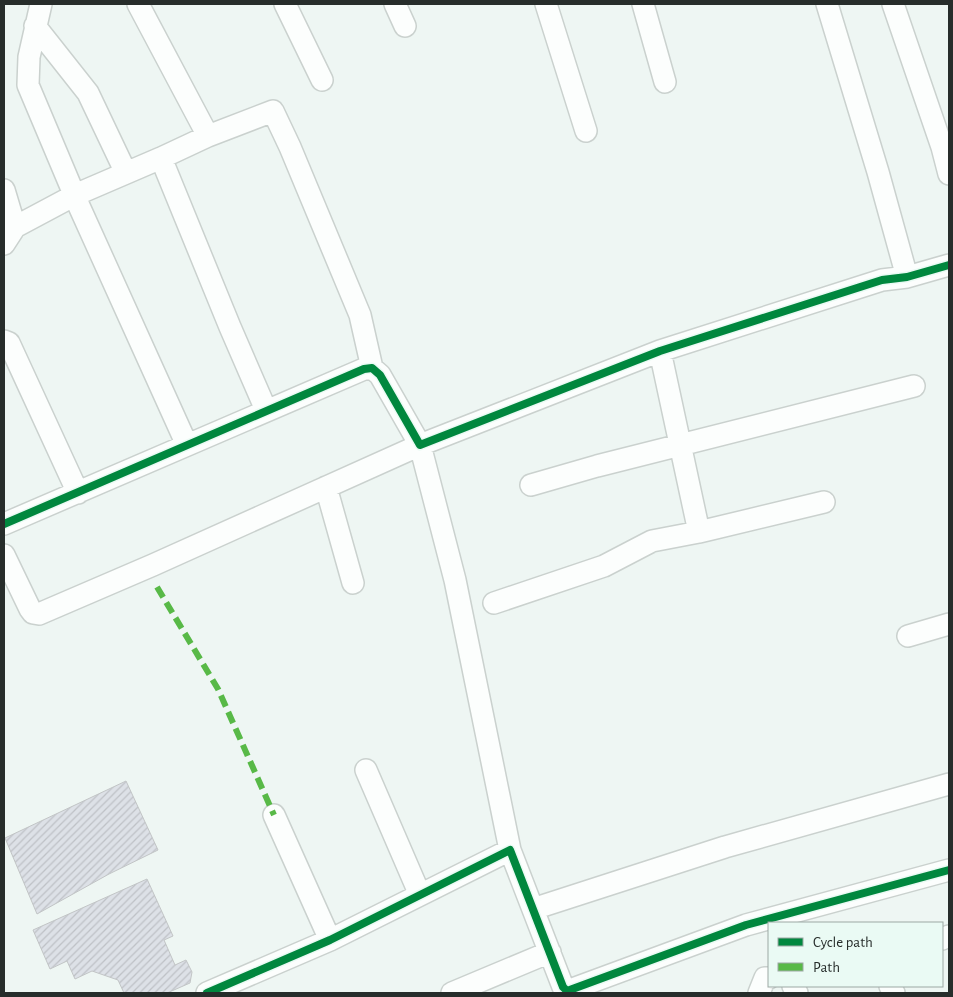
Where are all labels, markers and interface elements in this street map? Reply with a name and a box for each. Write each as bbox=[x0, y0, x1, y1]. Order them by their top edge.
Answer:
legend bbox=[768, 922, 943, 987]
text: Cycle path bbox=[813, 935, 873, 950]
text: Path bbox=[813, 960, 840, 975]

